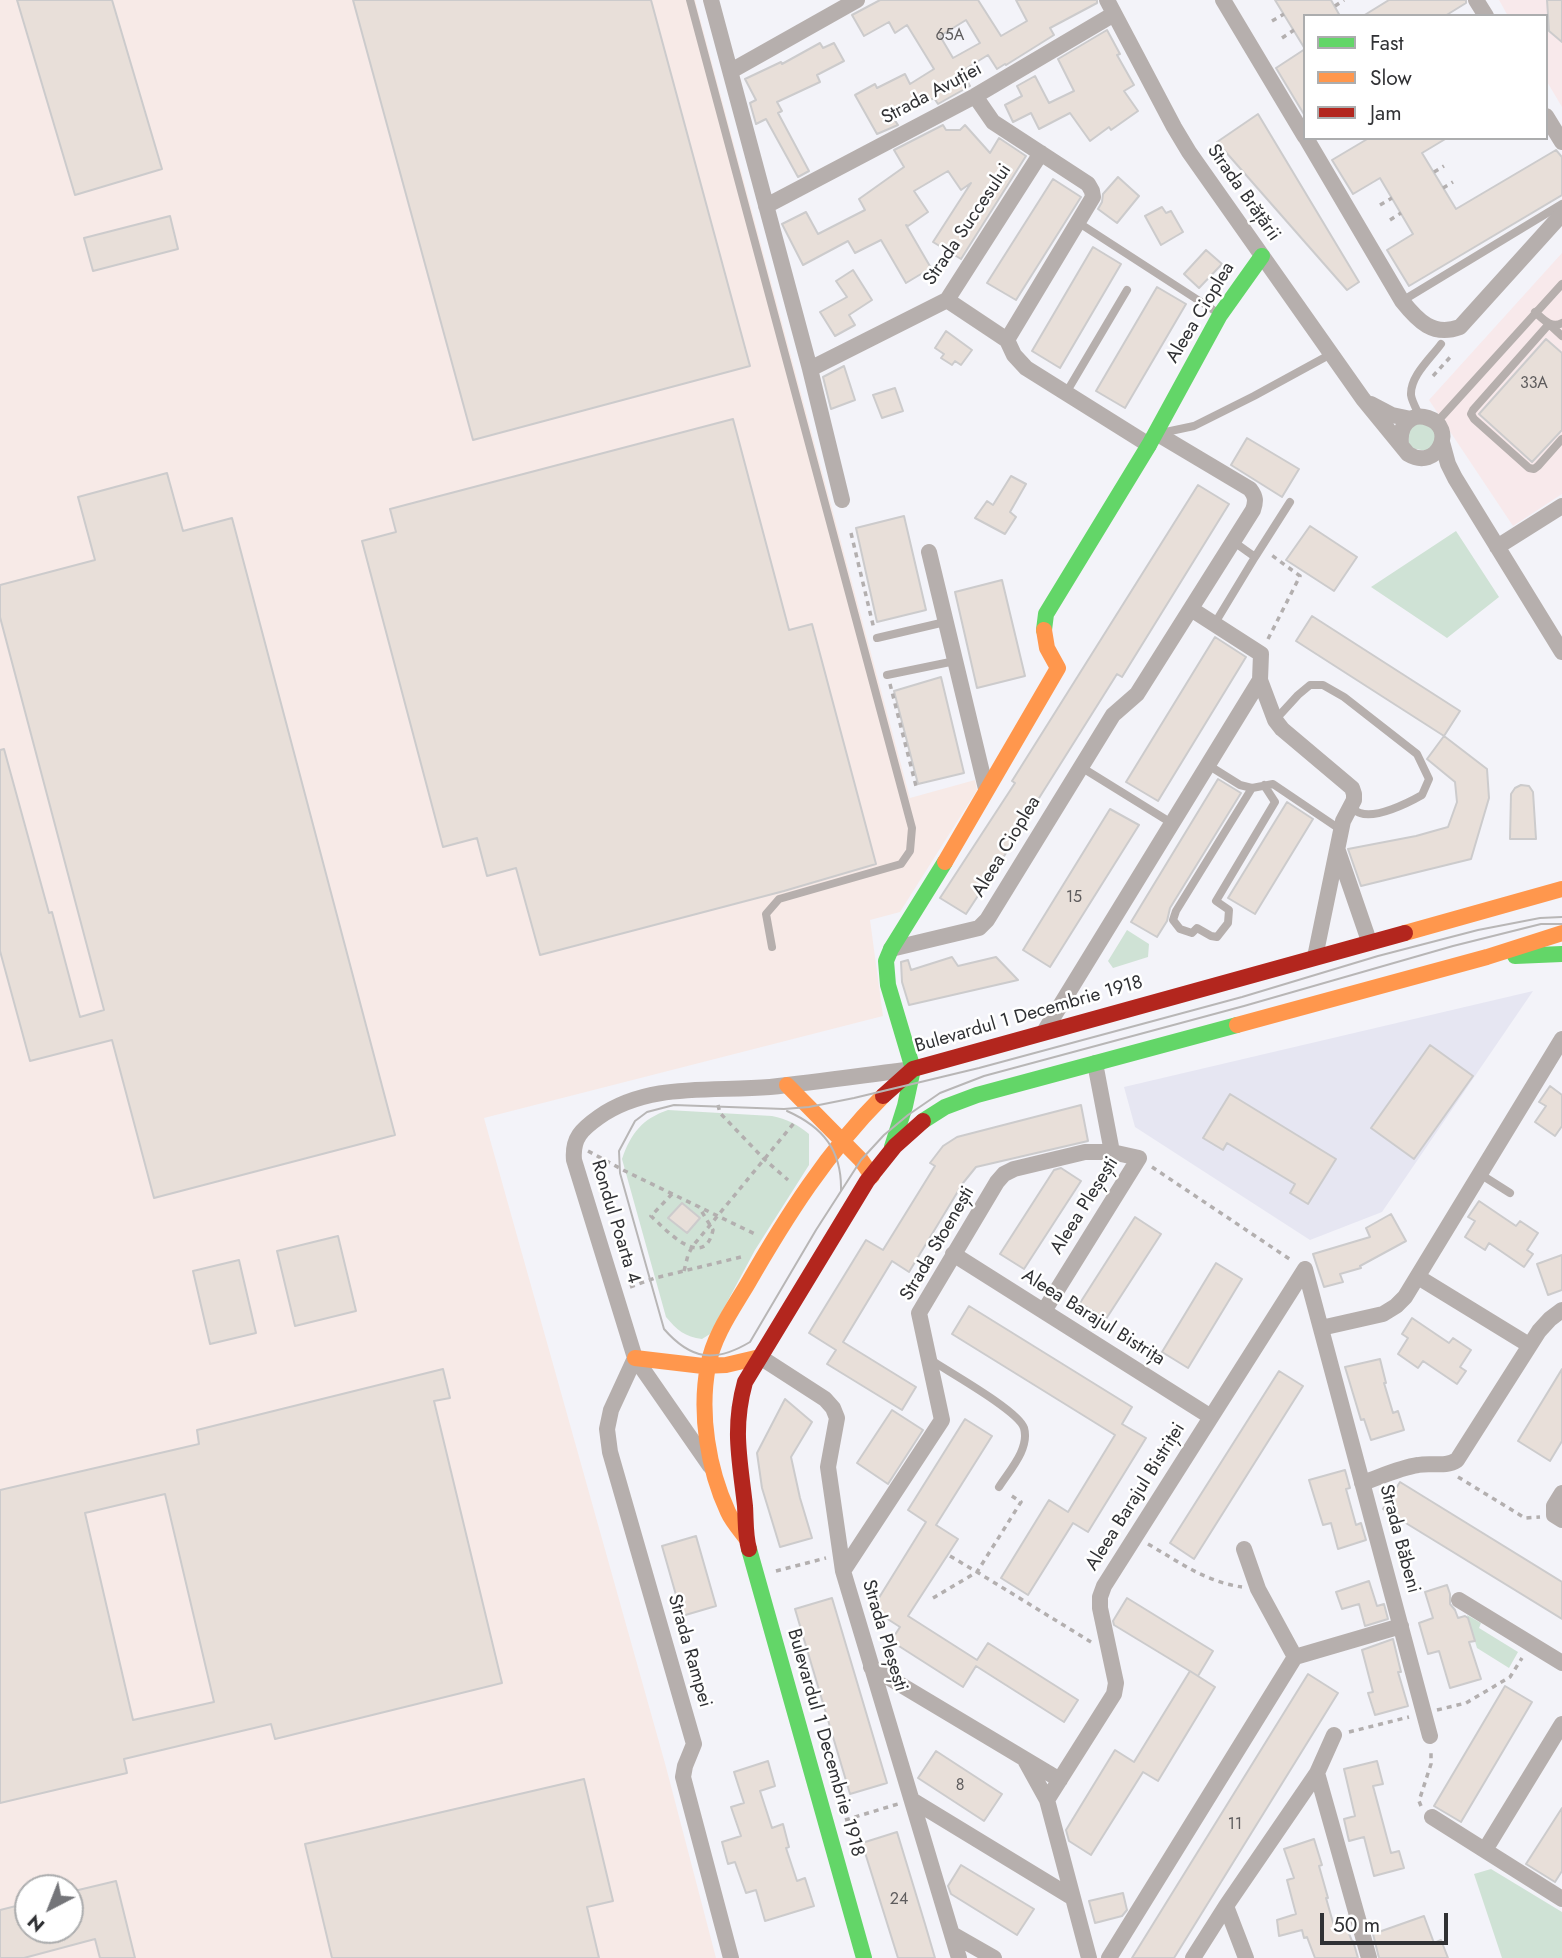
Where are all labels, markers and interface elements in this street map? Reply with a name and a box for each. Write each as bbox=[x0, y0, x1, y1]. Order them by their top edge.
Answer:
legend bbox=[1303, 14, 1548, 140]
house number: 65A bbox=[936, 26, 964, 46]
text: Fast bbox=[1370, 28, 1403, 58]
street label: Strada Avuției bbox=[878, 58, 986, 130]
text: Slow bbox=[1370, 63, 1412, 93]
text: Jam bbox=[1370, 98, 1402, 128]
street label: Strada Brățării bbox=[1201, 140, 1285, 246]
street label: Strada Succesului bbox=[919, 160, 1017, 290]
street label: Aleea Cioplea bbox=[1162, 258, 1240, 368]
house number: 33A bbox=[1520, 374, 1548, 394]
street label: Aleea Cioplea bbox=[968, 792, 1046, 902]
house number: 15 bbox=[1066, 888, 1082, 908]
street label: Bulevardul 1 Decembrie 1918 bbox=[912, 971, 1146, 1059]
street label: Aleea Pleșești bbox=[1046, 1153, 1124, 1259]
street label: Rondul Poarta 4 bbox=[585, 1157, 645, 1287]
street label: Strada Stoenești bbox=[896, 1183, 980, 1305]
street label: Aleea Barajul Bistrița bbox=[1017, 1265, 1169, 1371]
street label: Aleea Barajul Bistriței bbox=[1081, 1419, 1191, 1575]
street label: Strada Băbeni bbox=[1374, 1482, 1424, 1596]
street label: Strada Pleșești bbox=[856, 1577, 912, 1695]
street label: Strada Rampei bbox=[662, 1592, 716, 1710]
street label: Bulevardul 1 Decembrie 1918 bbox=[781, 1626, 869, 1860]
house number: 8 bbox=[956, 1776, 964, 1796]
house number: 11 bbox=[1228, 1815, 1242, 1835]
north arrow bbox=[14, 1874, 84, 1944]
house number: 24 bbox=[890, 1890, 908, 1910]
scale bar bbox=[1324, 1898, 1452, 1942]
text: N bbox=[21, 1908, 51, 1939]
text: 50 m bbox=[1333, 1910, 1380, 1940]

